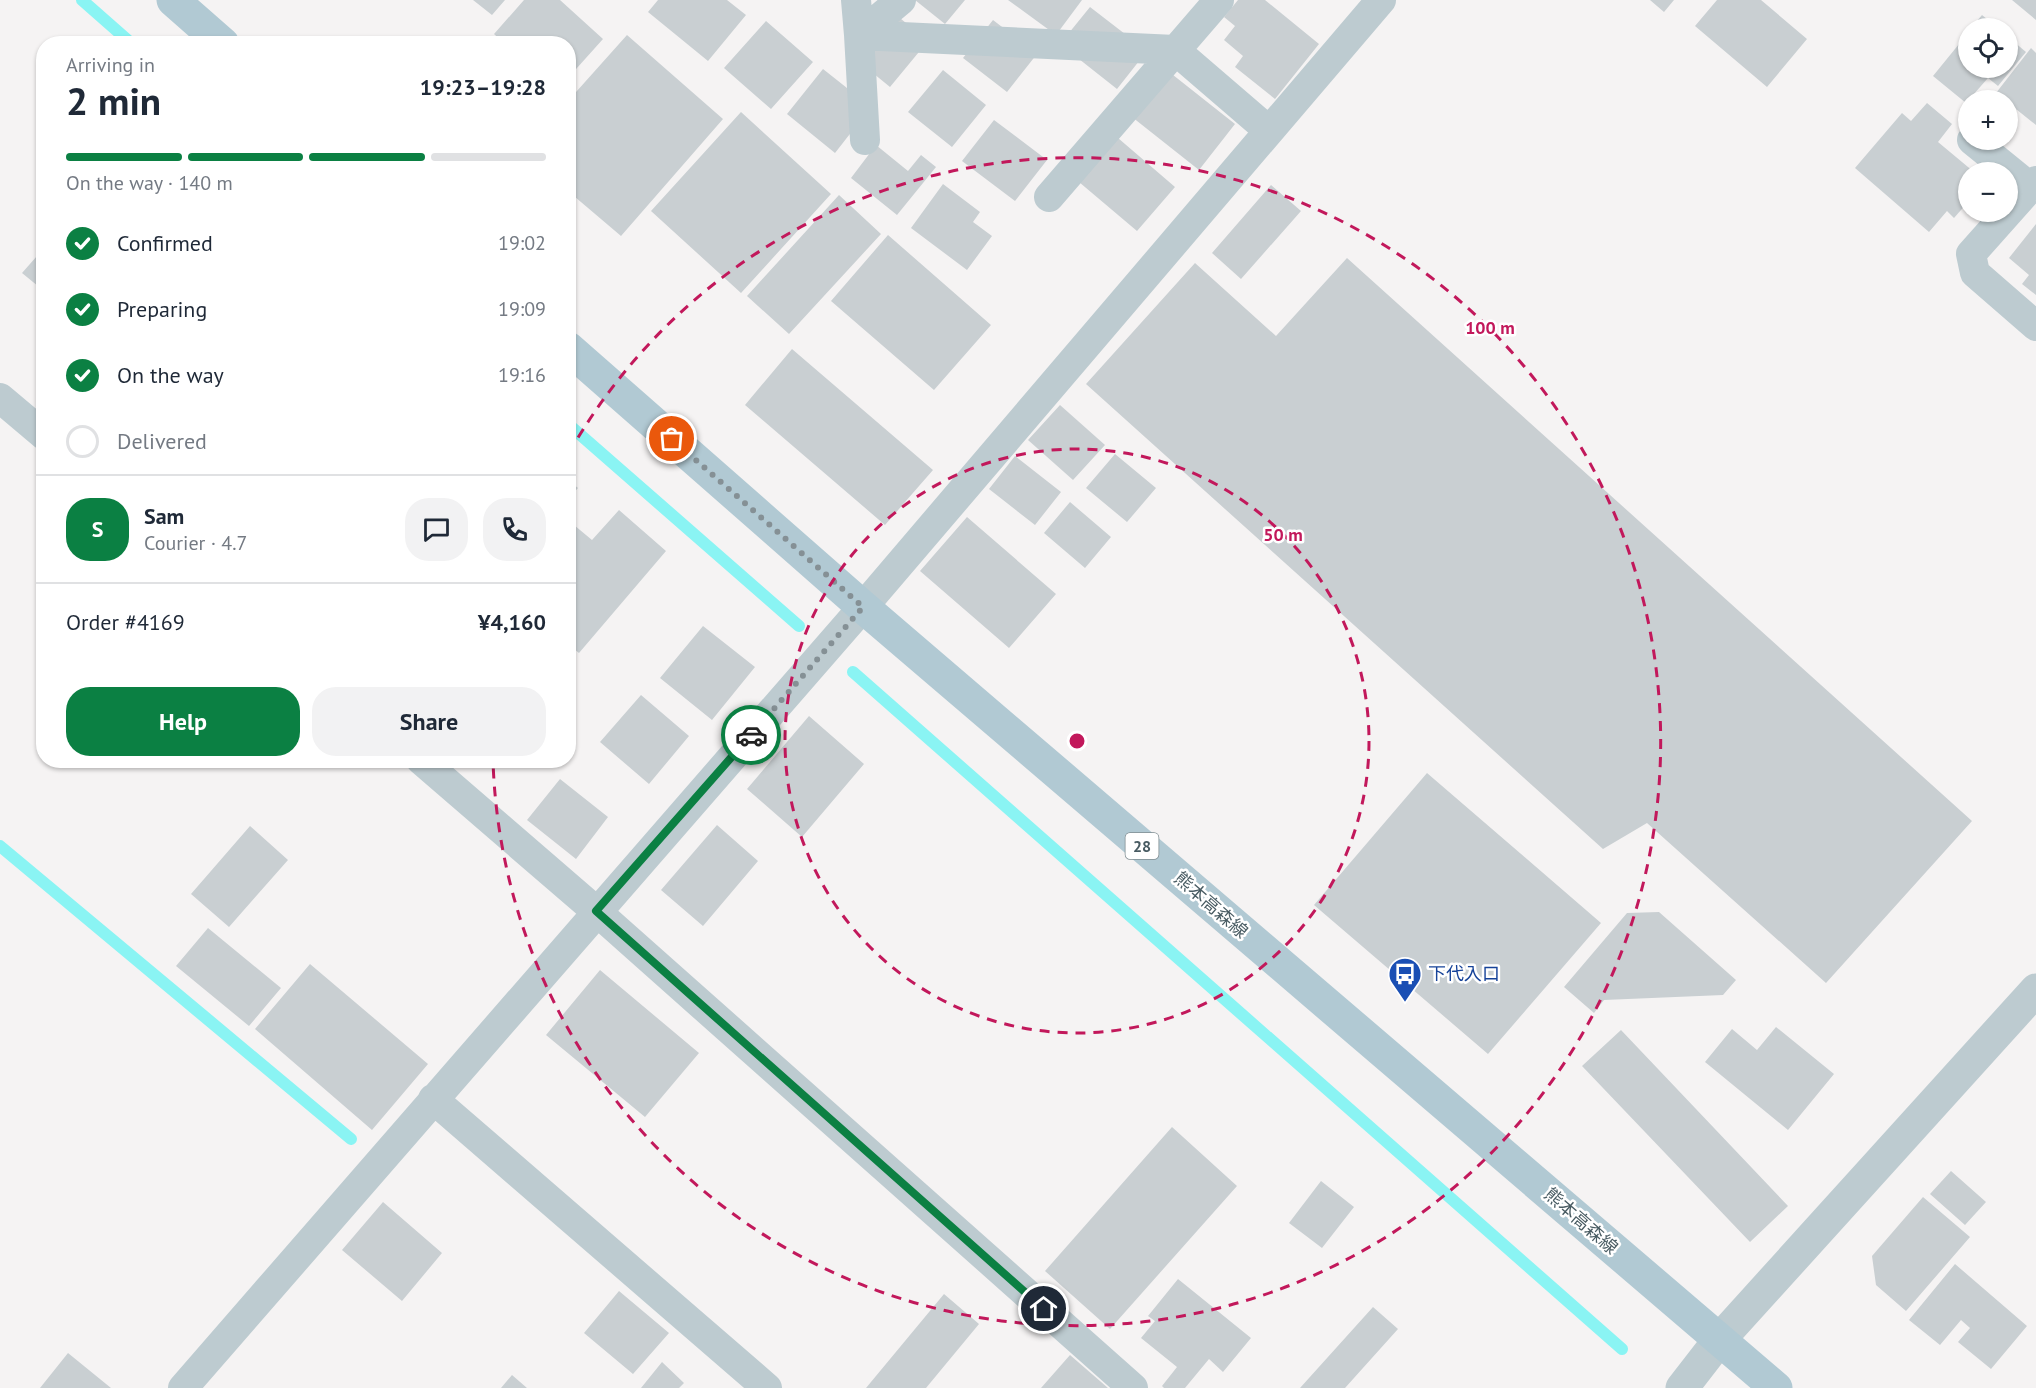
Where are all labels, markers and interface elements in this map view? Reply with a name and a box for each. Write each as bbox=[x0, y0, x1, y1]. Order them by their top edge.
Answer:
map controls bbox=[1958, 18, 2018, 222]
button: locate bbox=[1958, 18, 2018, 78]
text: Arriving in bbox=[66, 52, 155, 78]
text: 19:23–19:28 bbox=[420, 73, 546, 101]
text: 2 min bbox=[66, 75, 161, 126]
button: + bbox=[1958, 90, 2018, 150]
button: − bbox=[1958, 162, 2018, 222]
text: On the way · 140 m bbox=[66, 170, 233, 196]
icon: check bbox=[66, 227, 99, 260]
text: Confirmed bbox=[117, 229, 213, 257]
text: 19:02 bbox=[498, 230, 546, 256]
icon: check bbox=[66, 293, 99, 326]
text: Preparing bbox=[117, 295, 207, 323]
text: 19:09 bbox=[498, 296, 546, 322]
text: 100 m bbox=[1465, 316, 1515, 339]
icon: check bbox=[66, 359, 99, 392]
text: On the way bbox=[117, 361, 224, 389]
text: 19:16 bbox=[498, 362, 546, 388]
pin bbox=[646, 413, 697, 464]
icon: bag bbox=[655, 422, 688, 455]
text: Delivered bbox=[117, 427, 207, 455]
button: chat bbox=[405, 498, 468, 561]
button: phone bbox=[483, 498, 546, 561]
text: Sam bbox=[144, 502, 184, 530]
text: S bbox=[92, 515, 103, 543]
text: 50 m bbox=[1263, 523, 1303, 546]
text: Courier · 4.7 bbox=[144, 530, 247, 556]
text: Order #4169 bbox=[66, 608, 185, 636]
text: ¥4,160 bbox=[478, 608, 546, 636]
button: Help bbox=[66, 687, 300, 756]
button: Share bbox=[312, 687, 546, 756]
courier bbox=[721, 705, 781, 765]
icon: car bbox=[735, 719, 768, 752]
centre of rings bbox=[1067, 731, 1087, 751]
road number: 28 bbox=[1126, 833, 1158, 859]
street label: 熊本高森線 bbox=[1170, 866, 1253, 943]
bus stop icon: 下代入口 bbox=[1387, 956, 1423, 1003]
place label: 下代入口 bbox=[1428, 962, 1500, 985]
street label: 熊本高森線 bbox=[1540, 1182, 1623, 1259]
pin bbox=[1018, 1283, 1069, 1334]
icon: home bbox=[1027, 1292, 1060, 1325]

